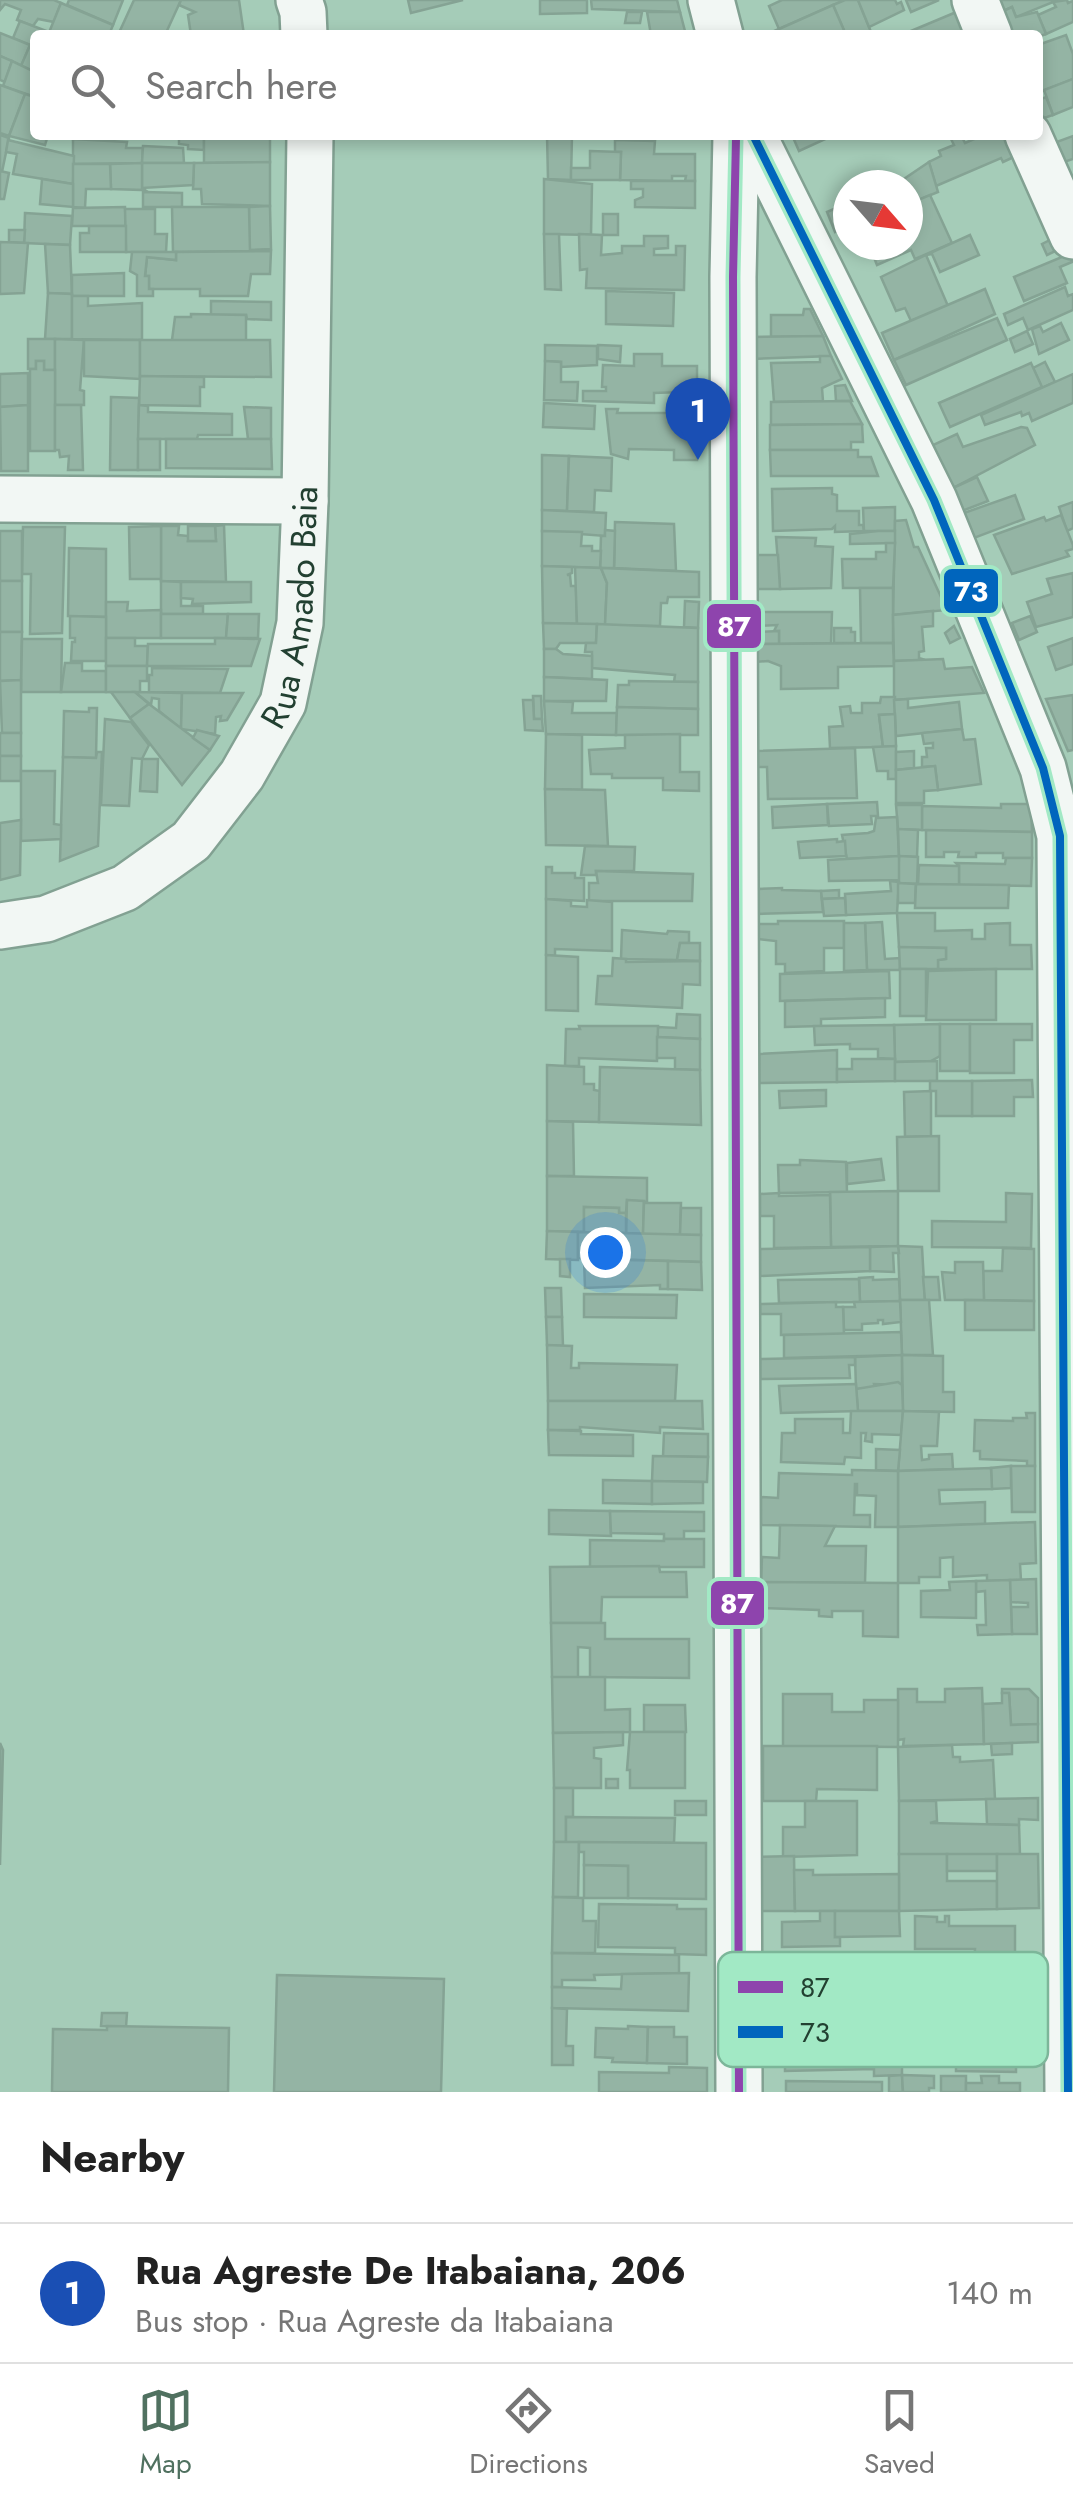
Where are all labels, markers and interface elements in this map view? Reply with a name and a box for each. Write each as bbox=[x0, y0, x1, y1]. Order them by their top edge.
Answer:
search box bbox=[30, 30, 1043, 140]
icon: search bbox=[65, 58, 120, 113]
text: Search here bbox=[145, 58, 337, 113]
north arrow bbox=[833, 170, 923, 260]
pin: 1 bbox=[666, 378, 730, 460]
street label: Rua Amado Baia bbox=[248, 486, 330, 738]
line badge: 73 bbox=[942, 567, 1000, 615]
text: 73 bbox=[954, 571, 988, 612]
line badge: 87 bbox=[705, 602, 763, 650]
text: 87 bbox=[717, 606, 751, 647]
your location bbox=[580, 1227, 631, 1278]
line badge: 87 bbox=[709, 1579, 766, 1627]
text: 87 bbox=[720, 1583, 754, 1624]
legend bbox=[718, 1952, 1048, 2067]
text: 87 bbox=[800, 1967, 830, 2008]
text: 73 bbox=[800, 2012, 830, 2053]
text: Nearby bbox=[40, 2127, 184, 2188]
text: Rua Agreste De Itabaiana, 206 bbox=[135, 2243, 686, 2298]
text: 1 bbox=[64, 2270, 81, 2316]
text: 140 m bbox=[946, 2270, 1033, 2316]
text: Bus stop · Rua Agreste da Itabaiana bbox=[135, 2298, 614, 2344]
tab: Map bbox=[138, 2383, 193, 2484]
tab: Directions bbox=[469, 2383, 588, 2484]
tab: Saved bbox=[864, 2383, 935, 2484]

